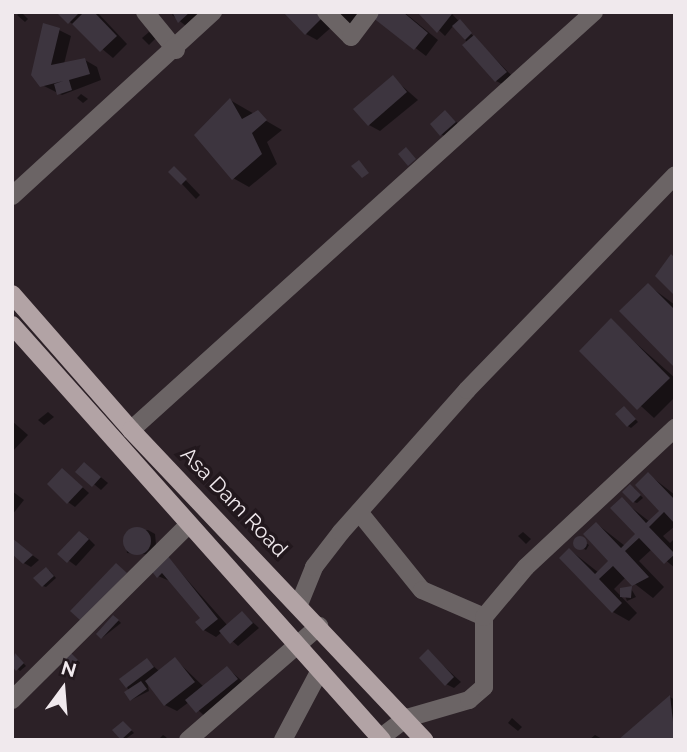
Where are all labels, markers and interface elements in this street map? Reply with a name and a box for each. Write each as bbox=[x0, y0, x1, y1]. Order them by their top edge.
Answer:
street label: Asa Dam Road bbox=[175, 442, 293, 562]
north arrow bbox=[28, 654, 98, 724]
text: N bbox=[59, 656, 79, 681]

